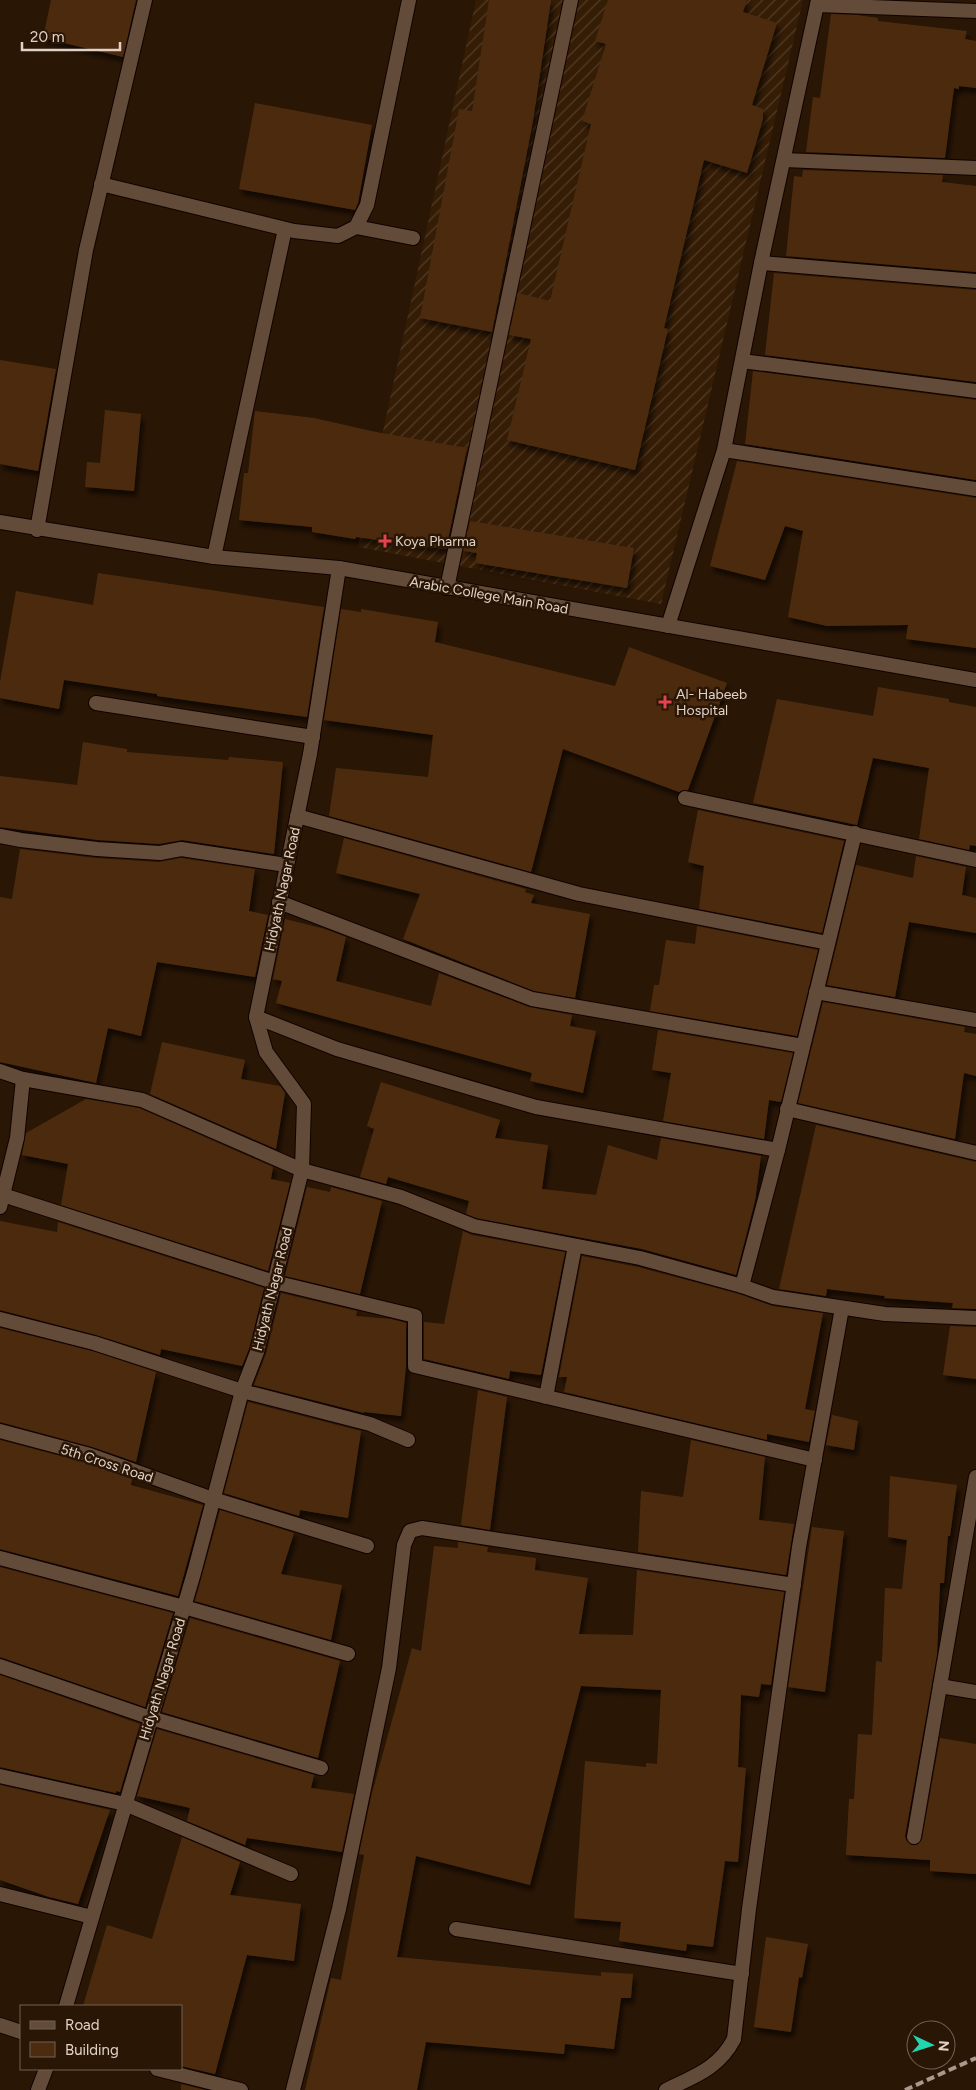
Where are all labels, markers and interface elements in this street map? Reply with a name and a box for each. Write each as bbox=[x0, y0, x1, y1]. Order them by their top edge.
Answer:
scale bar bbox=[22, 20, 120, 52]
text: 20 m bbox=[30, 28, 64, 46]
place label: Koya Pharma bbox=[395, 533, 476, 550]
marker: Koya Pharma bbox=[379, 535, 391, 547]
street label: Arabic College Main Road bbox=[408, 573, 570, 618]
place label: Al- Habeeb Hospital bbox=[676, 686, 747, 719]
marker: Al- Habeeb Hospital bbox=[658, 695, 672, 709]
street label: Hidyath Nagar Road bbox=[261, 825, 304, 953]
street label: Hidyath Nagar Road bbox=[249, 1226, 296, 1353]
street label: 5th Cross Road bbox=[58, 1441, 155, 1486]
street label: Hidyath Nagar Road bbox=[136, 1616, 189, 1742]
legend bbox=[20, 2005, 182, 2070]
text: Road bbox=[65, 2016, 100, 2034]
north arrow bbox=[906, 2020, 956, 2070]
text: N bbox=[935, 2040, 952, 2052]
text: Building bbox=[65, 2041, 119, 2059]

